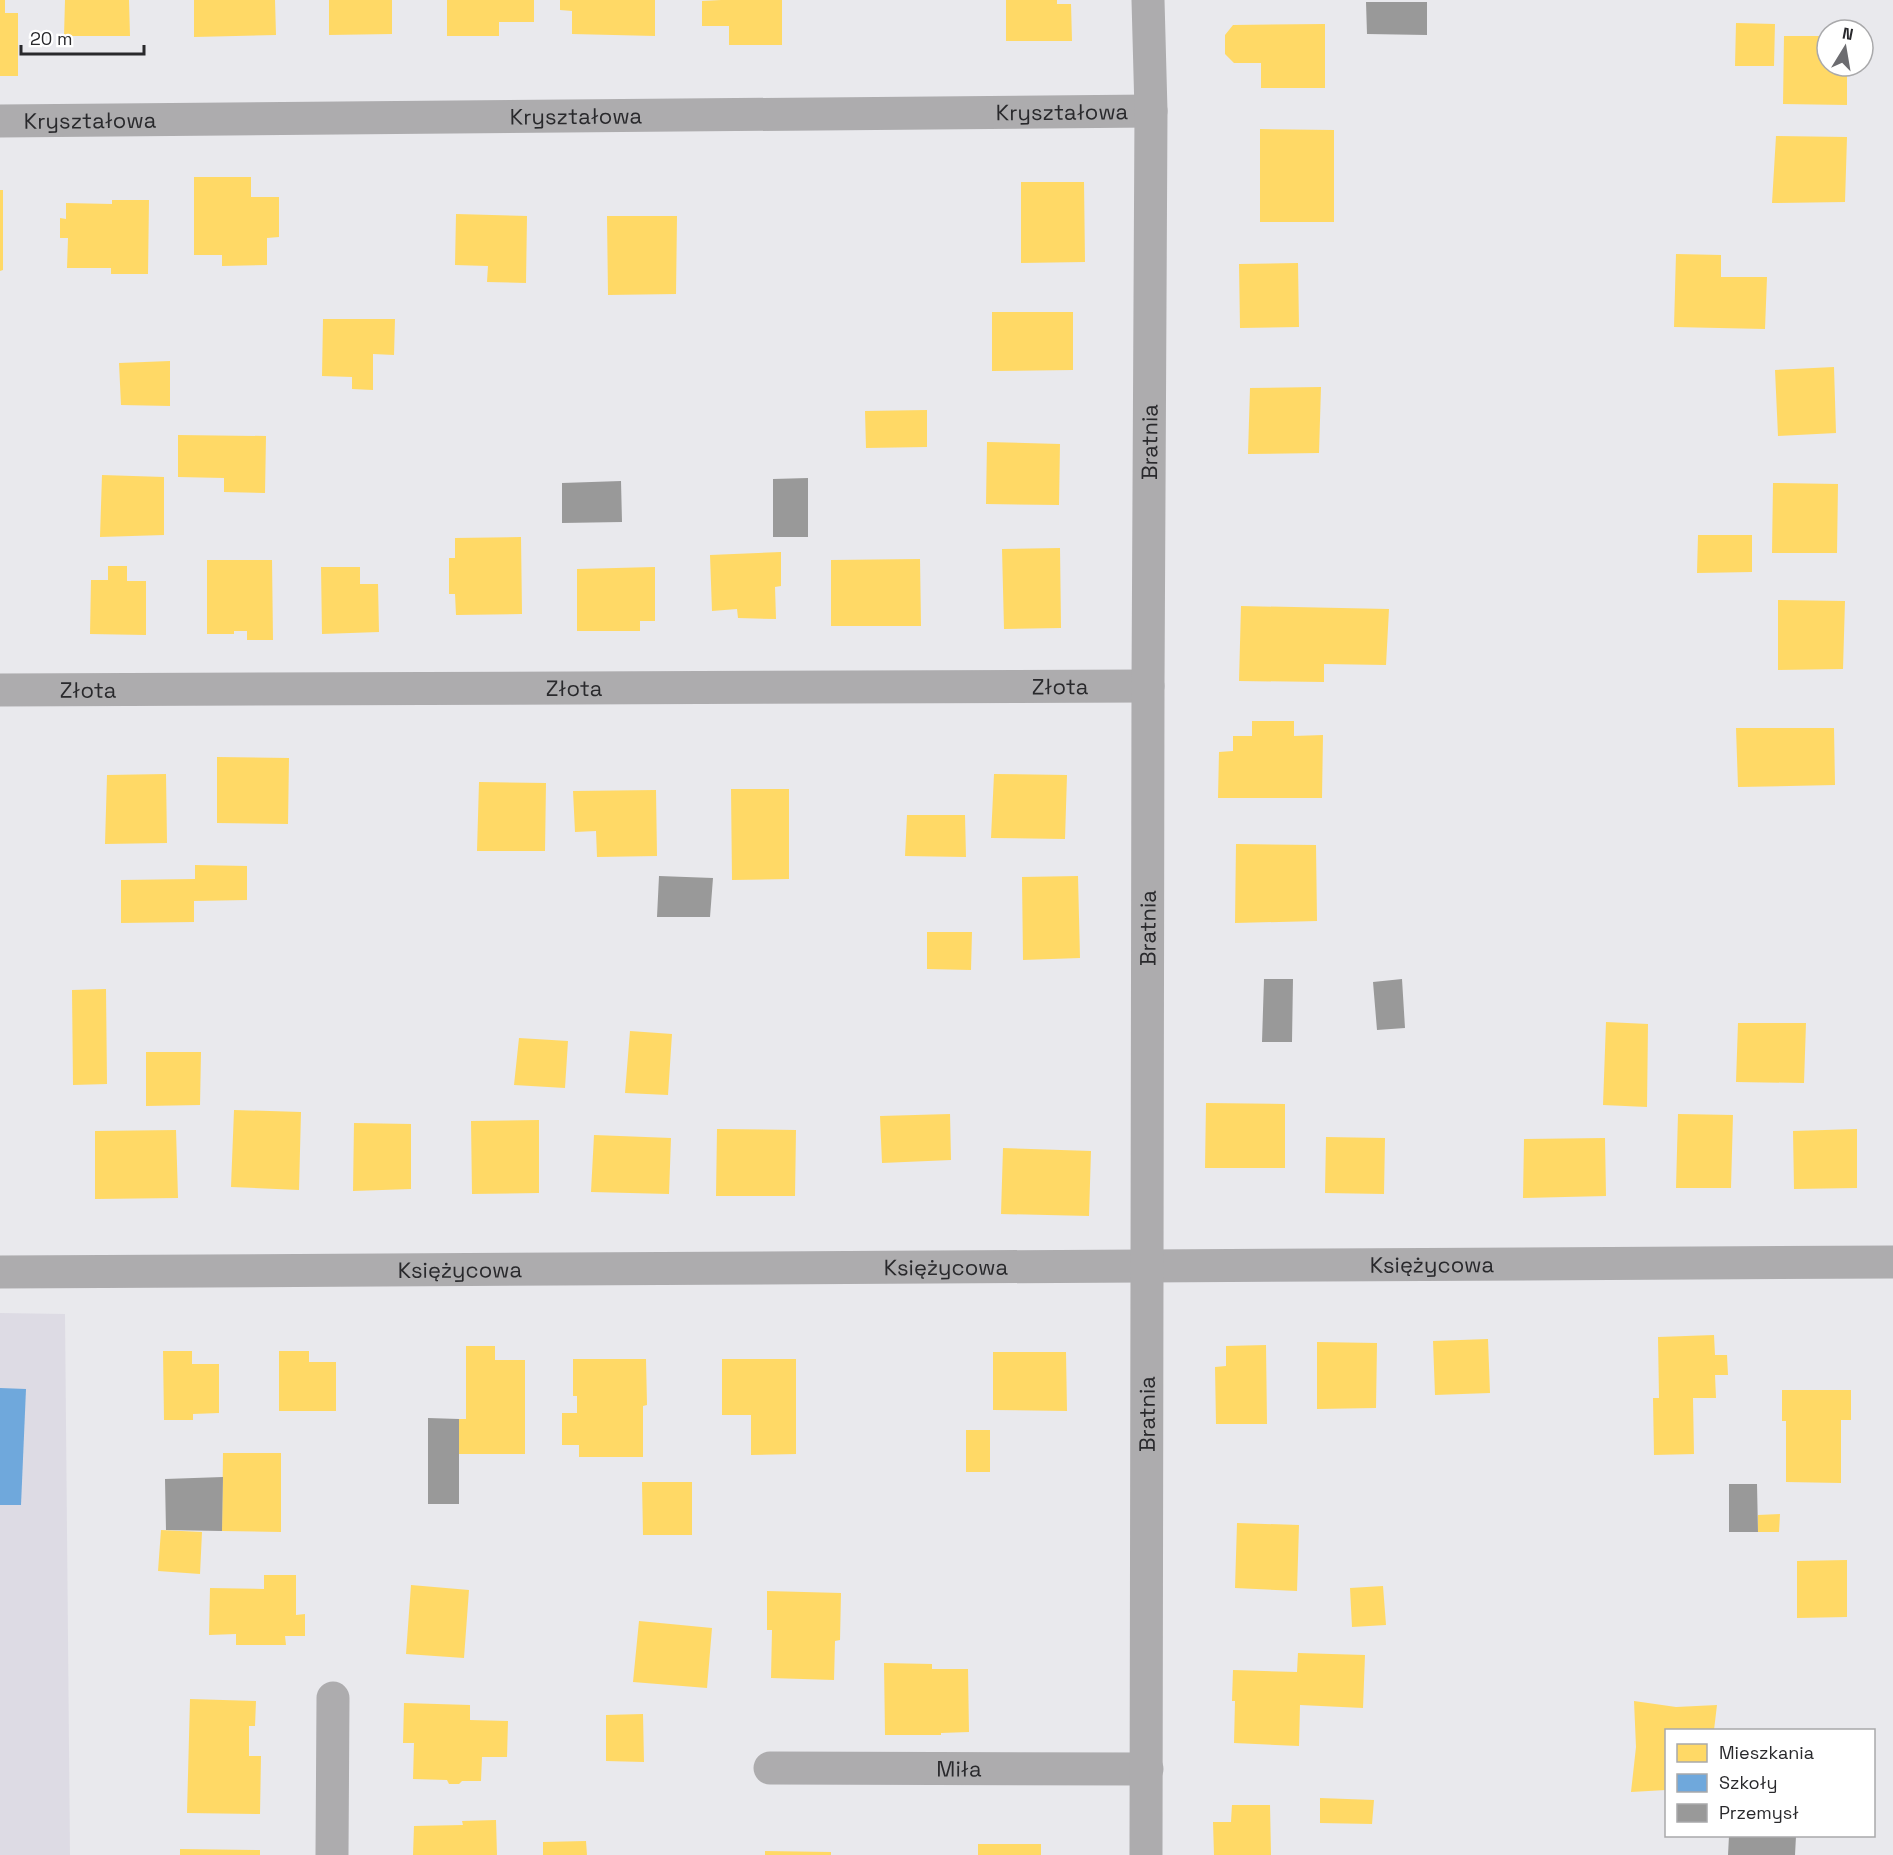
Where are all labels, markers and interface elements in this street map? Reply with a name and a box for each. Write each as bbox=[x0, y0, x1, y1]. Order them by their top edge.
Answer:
scale bar bbox=[21, 18, 144, 56]
north arrow bbox=[1815, 18, 1875, 78]
text: N bbox=[1840, 22, 1855, 45]
text: 20 m bbox=[30, 27, 73, 50]
street label: Kryształowa bbox=[996, 97, 1129, 126]
street label: Kryształowa bbox=[510, 101, 643, 131]
street label: Kryształowa bbox=[24, 106, 157, 135]
street label: Bratnia bbox=[1135, 404, 1163, 480]
street label: Złota bbox=[1032, 672, 1089, 700]
street label: Złota bbox=[546, 674, 603, 702]
street label: Złota bbox=[60, 676, 117, 704]
street label: Bratnia bbox=[1134, 890, 1162, 966]
street label: Księżycowa bbox=[1370, 1250, 1495, 1279]
street label: Księżycowa bbox=[884, 1253, 1009, 1281]
street label: Księżycowa bbox=[398, 1255, 523, 1284]
street label: Bratnia bbox=[1133, 1376, 1161, 1452]
legend bbox=[1665, 1729, 1875, 1837]
text: Mieszkania bbox=[1719, 1741, 1814, 1764]
street label: Miła bbox=[936, 1754, 982, 1783]
text: Szkoły bbox=[1719, 1771, 1777, 1794]
text: Przemysł bbox=[1719, 1801, 1799, 1824]

